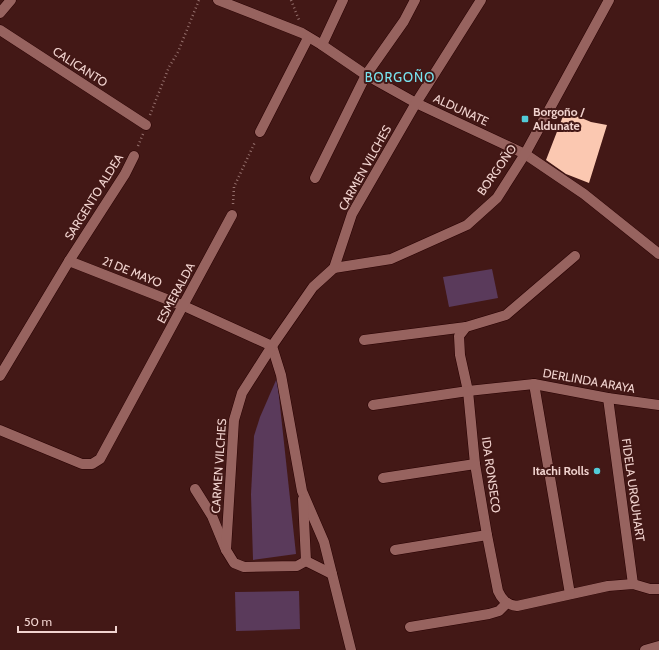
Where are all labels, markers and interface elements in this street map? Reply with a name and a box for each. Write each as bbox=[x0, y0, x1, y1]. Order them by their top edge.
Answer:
street label: CALICANTO bbox=[50, 43, 111, 90]
district label: BORGOÑO bbox=[365, 69, 435, 85]
street label: ALDUNATE bbox=[431, 90, 491, 129]
place label: Borgoño / Aldunate bbox=[533, 104, 585, 133]
marker: Borgoño / Aldunate bbox=[520, 114, 530, 124]
street label: CARMEN VILCHES bbox=[335, 123, 394, 213]
street label: BORGOÑO bbox=[474, 141, 520, 198]
street label: SARGENTO ALDEA bbox=[61, 150, 126, 243]
street label: 21 DE MAYO bbox=[100, 253, 164, 290]
street label: ESMERALDA bbox=[153, 259, 198, 326]
street label: DERLINDA ARAYA bbox=[542, 365, 637, 396]
street label: CARMEN VILCHES bbox=[208, 418, 229, 514]
street label: IDA RONSECO bbox=[479, 436, 504, 514]
street label: FIDELA URQUHART bbox=[619, 437, 648, 543]
place label: Itachi Rolls bbox=[533, 463, 589, 478]
marker: Itachi Rolls bbox=[592, 466, 602, 476]
scale bar bbox=[18, 608, 116, 634]
text: 50 m bbox=[24, 614, 52, 629]

